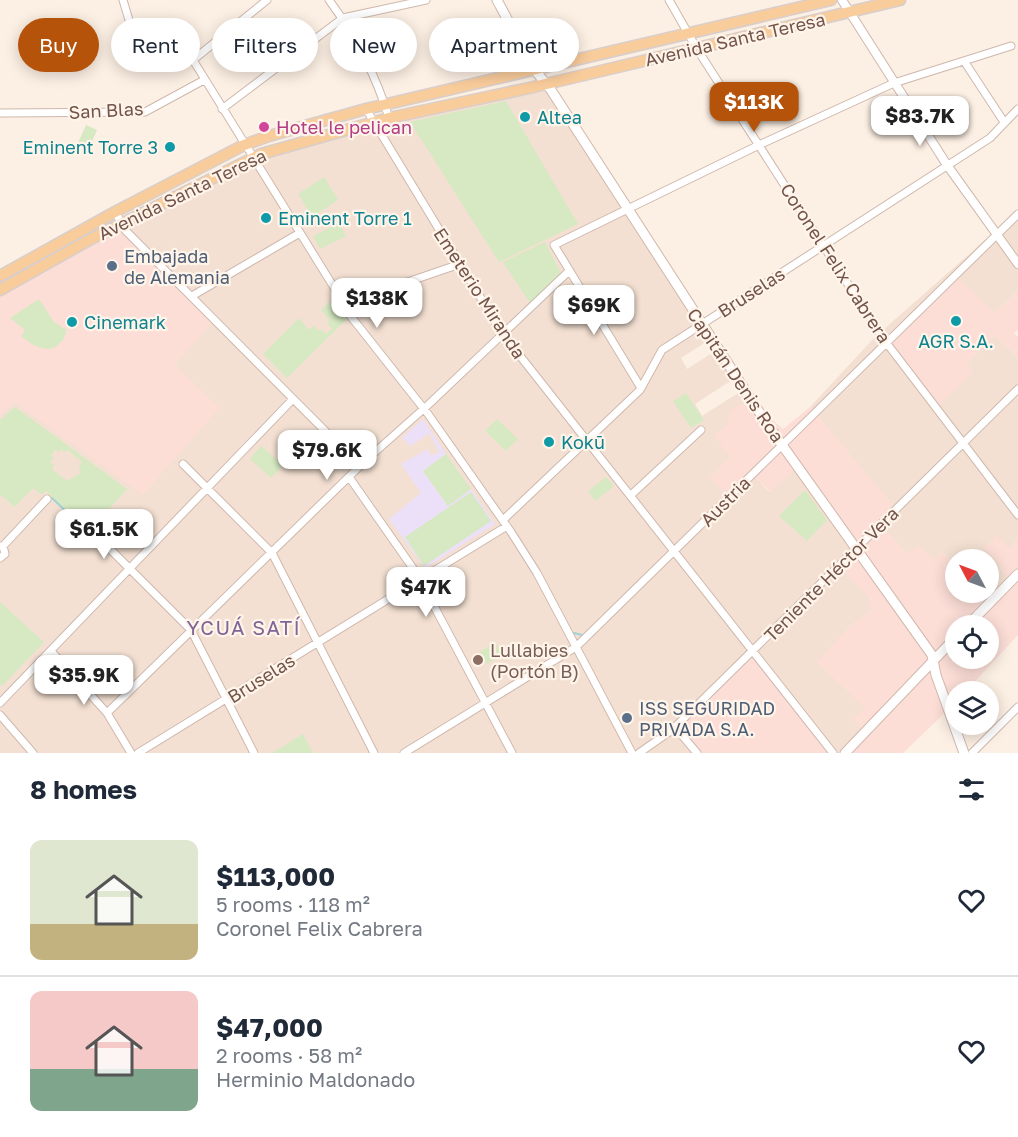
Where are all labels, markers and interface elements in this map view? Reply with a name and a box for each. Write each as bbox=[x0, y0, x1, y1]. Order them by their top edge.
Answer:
street label: Avenida Santa Teresa bbox=[643, 8, 827, 70]
chip: Buy bbox=[18, 18, 99, 72]
chip: Rent bbox=[111, 18, 200, 72]
chip: Filters bbox=[212, 18, 318, 72]
chip: New bbox=[330, 18, 417, 72]
chip: Apartment bbox=[429, 18, 579, 72]
pin: $113K bbox=[712, 82, 796, 133]
text: $113K bbox=[724, 89, 784, 113]
pin: $83.7K bbox=[871, 96, 969, 147]
street label: San Blas bbox=[68, 97, 144, 123]
text: $83.7K bbox=[885, 103, 955, 127]
place label: Altea bbox=[537, 106, 582, 128]
marker: Altea bbox=[518, 110, 532, 124]
place label: Hotel le pelican bbox=[276, 116, 412, 138]
marker: Hotel le pelican bbox=[257, 120, 271, 134]
place label: Eminent Torre 3 bbox=[22, 136, 158, 158]
marker: Eminent Torre 3 bbox=[163, 140, 177, 154]
street label: Avenida Santa Teresa bbox=[94, 144, 270, 244]
street label: Coronel Felix Cabrera bbox=[776, 179, 896, 347]
place label: Eminent Torre 1 bbox=[278, 207, 412, 229]
marker: Eminent Torre 1 bbox=[259, 211, 273, 225]
street label: Emeterio Miranda bbox=[429, 223, 531, 363]
place label: Embajada de Alemania bbox=[124, 245, 230, 288]
marker: Embajada de Alemania bbox=[105, 259, 119, 273]
street label: Bruselas bbox=[713, 262, 789, 322]
pin: $138K bbox=[335, 278, 419, 329]
text: $138K bbox=[345, 285, 409, 309]
pin: $69K bbox=[558, 285, 630, 336]
text: $69K bbox=[567, 292, 621, 316]
street label: Capitán Denis Roa bbox=[683, 304, 789, 446]
place label: Cinemark bbox=[84, 311, 166, 333]
marker: AGR S.A. bbox=[949, 314, 963, 328]
marker: Cinemark bbox=[65, 315, 79, 329]
place label: AGR S.A. bbox=[918, 330, 994, 352]
pin: $79.6K bbox=[278, 430, 376, 481]
place label: Kokū bbox=[561, 431, 605, 453]
marker: Kokū bbox=[542, 435, 556, 449]
text: $79.6K bbox=[292, 437, 362, 461]
street label: Austria bbox=[696, 472, 754, 530]
street label: Teniente Héctor Vera bbox=[759, 502, 903, 646]
pin: $61.5K bbox=[55, 509, 153, 560]
text: $61.5K bbox=[69, 516, 139, 540]
north arrow bbox=[945, 549, 999, 603]
map controls bbox=[945, 549, 999, 735]
pin: $47K bbox=[390, 567, 462, 618]
text: $47K bbox=[400, 574, 452, 598]
district label: YCUÁ SATÍ bbox=[187, 615, 301, 639]
button: locate bbox=[945, 615, 999, 669]
place label: Lullabies (Portón B) bbox=[490, 639, 579, 682]
street label: Bruselas bbox=[223, 649, 299, 707]
marker: Lullabies (Portón B) bbox=[471, 653, 485, 667]
pin: $35.9K bbox=[35, 655, 133, 706]
text: $35.9K bbox=[48, 662, 120, 686]
button: layers bbox=[945, 681, 999, 735]
place label: ISS SEGURIDAD PRIVADA S.A. bbox=[639, 697, 775, 740]
marker: ISS SEGURIDAD PRIVADA S.A. bbox=[620, 711, 634, 725]
icon: filters bbox=[955, 773, 988, 806]
text: 8 homes bbox=[30, 774, 137, 805]
text: $113,000 bbox=[216, 861, 335, 892]
icon: home bbox=[78, 864, 150, 936]
icon: heart bbox=[955, 884, 988, 917]
text: 5 rooms · 118 m² bbox=[216, 892, 370, 916]
text: Coronel Felix Cabrera bbox=[216, 916, 423, 940]
text: $47,000 bbox=[216, 1012, 323, 1043]
icon: home bbox=[78, 1015, 150, 1087]
icon: heart bbox=[955, 1035, 988, 1068]
text: 2 rooms · 58 m² bbox=[216, 1043, 362, 1067]
text: Herminio Maldonado bbox=[216, 1067, 415, 1091]

